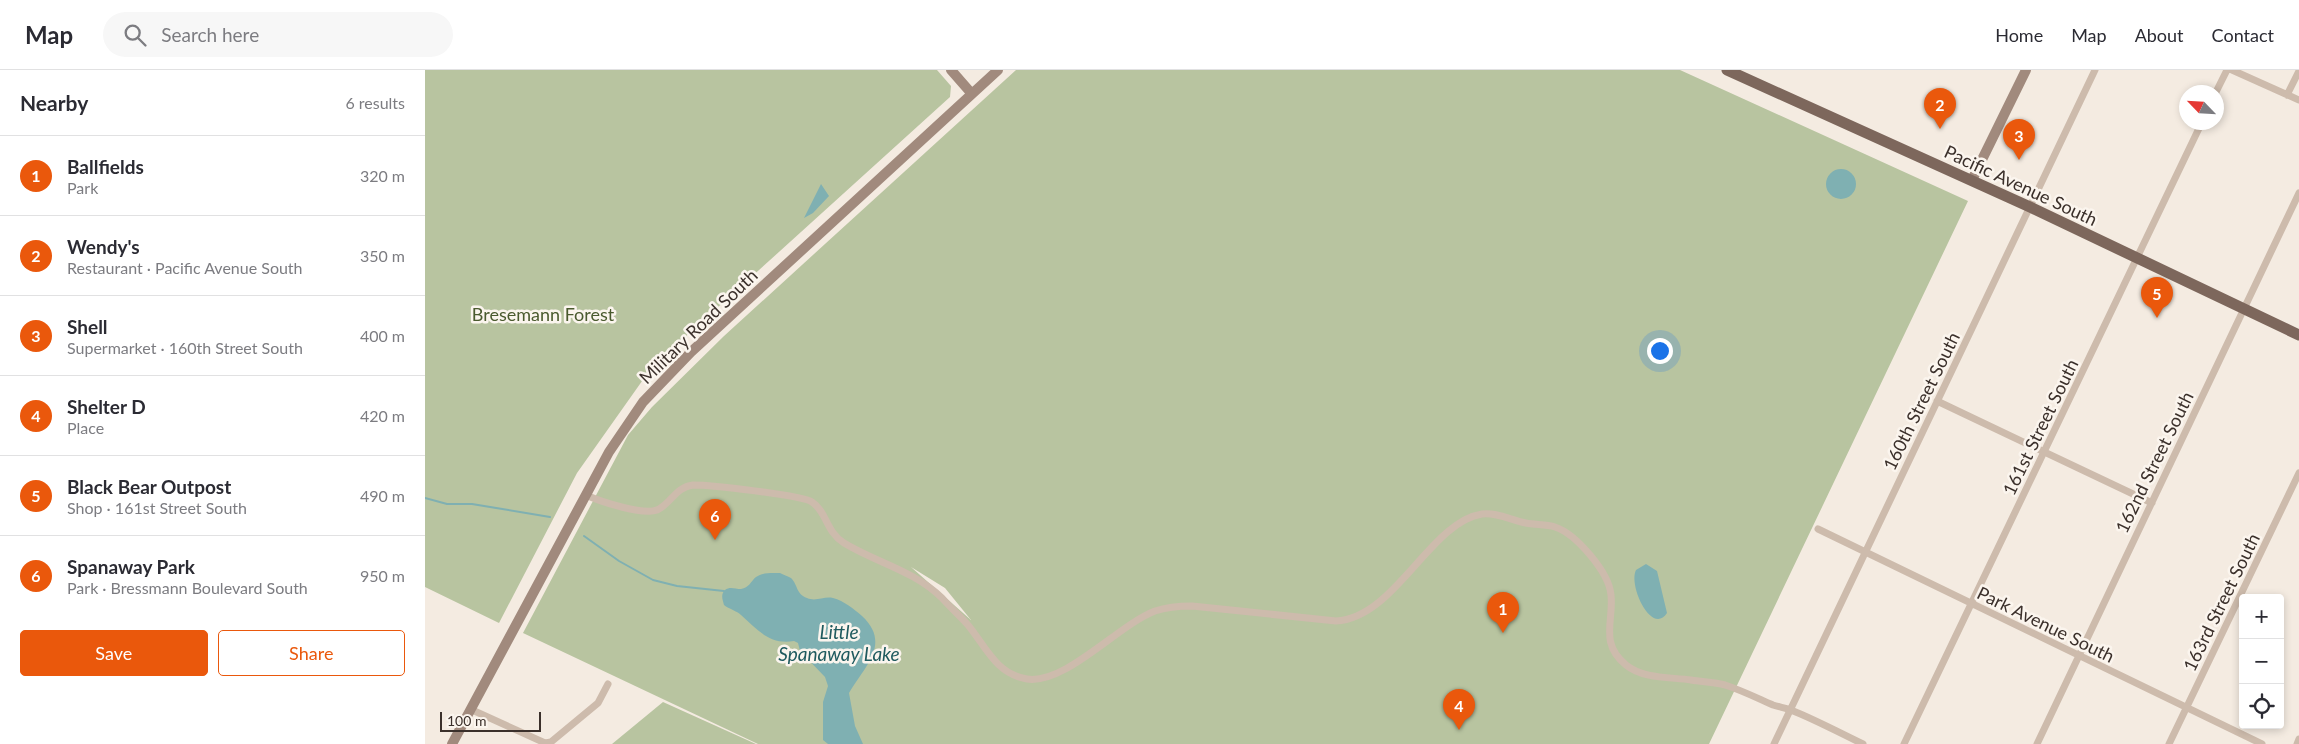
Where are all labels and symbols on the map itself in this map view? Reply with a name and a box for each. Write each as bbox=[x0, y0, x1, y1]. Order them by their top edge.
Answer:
north arrow bbox=[2179, 85, 2224, 130]
pin: 2 bbox=[1924, 88, 1956, 129]
pin: 3 bbox=[2003, 119, 2035, 160]
street label: Pacific Avenue South bbox=[1941, 140, 2101, 230]
street label: Military Road South bbox=[634, 264, 762, 388]
pin: 5 bbox=[2141, 277, 2173, 318]
park label: Bresemann Forest bbox=[472, 303, 615, 325]
street label: 160th Street South bbox=[1878, 328, 1964, 474]
your location bbox=[1647, 338, 1673, 364]
street label: 161st Street South bbox=[1998, 355, 2082, 499]
street label: 162nd Street South bbox=[2110, 388, 2198, 536]
pin: 6 bbox=[699, 499, 731, 540]
street label: 163rd Street South bbox=[2178, 529, 2264, 675]
street label: Park Avenue South bbox=[1974, 581, 2118, 667]
pin: 1 bbox=[1487, 592, 1519, 633]
water label: Little Spanaway Lake bbox=[778, 620, 900, 665]
pin: 4 bbox=[1443, 689, 1475, 730]
scale bar bbox=[440, 709, 541, 732]

